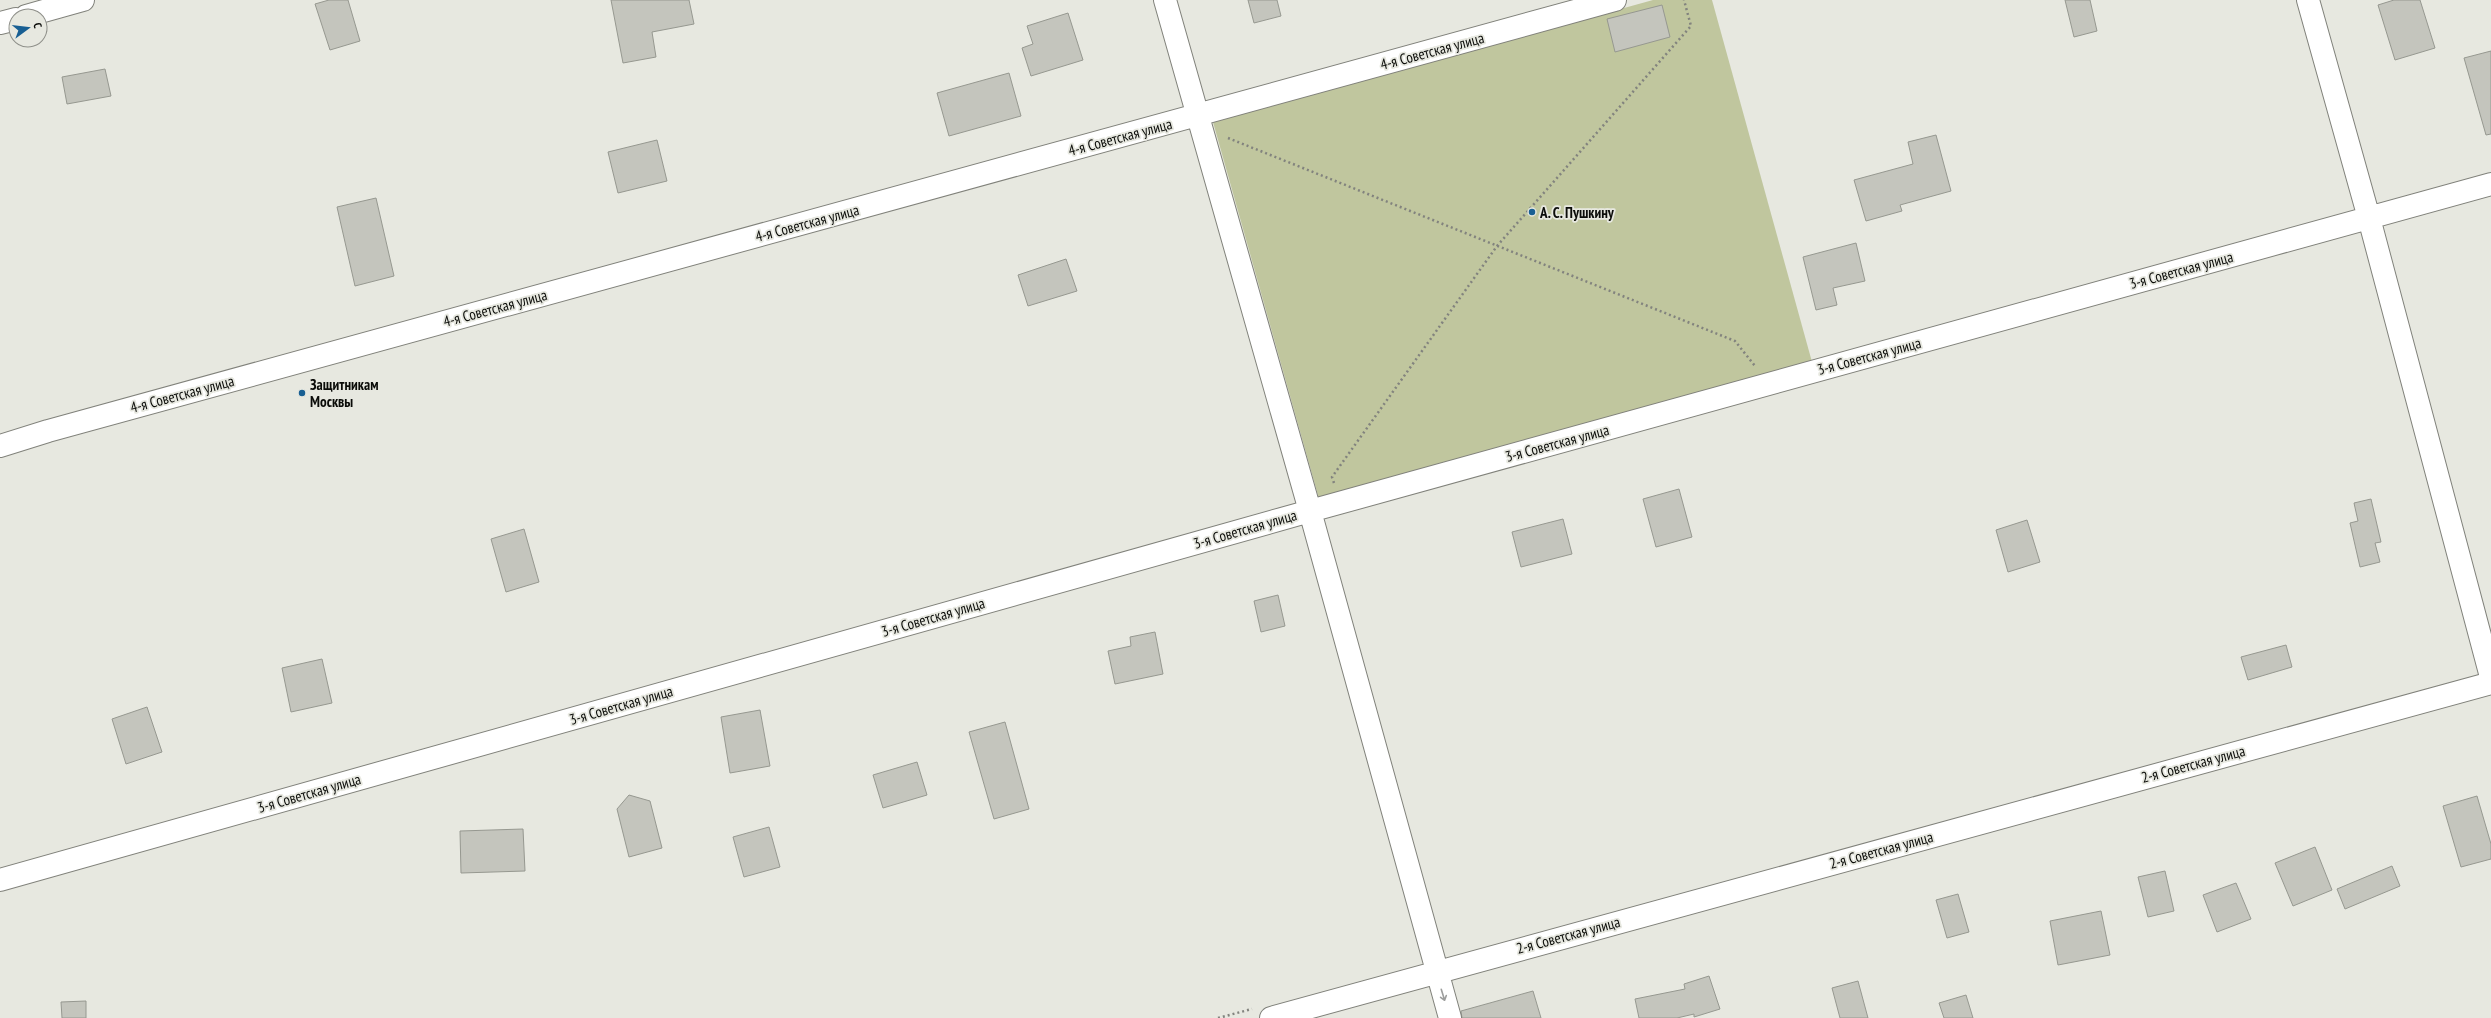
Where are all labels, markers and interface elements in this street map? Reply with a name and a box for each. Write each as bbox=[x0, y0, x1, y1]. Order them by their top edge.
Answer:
north arrow bbox=[8, 8, 48, 48]
text: С bbox=[30, 21, 45, 30]
street label: 4-я Советская улица bbox=[1378, 28, 1486, 74]
street label: 4-я Советская улица bbox=[1066, 114, 1174, 160]
street label: 4-я Советская улица bbox=[753, 200, 861, 246]
place label: А. С. Пушкину bbox=[1539, 203, 1615, 222]
marker: А. С. Пушкину bbox=[1527, 207, 1537, 217]
street label: 3-я Советская улица bbox=[2127, 247, 2235, 293]
street label: 4-я Советская улица bbox=[441, 285, 549, 331]
street label: 3-я Советская улица bbox=[1815, 333, 1923, 379]
street label: 4-я Советская улица bbox=[128, 371, 236, 417]
place label: Защитникам Москвы bbox=[310, 375, 379, 411]
marker: Защитникам Москвы bbox=[297, 388, 307, 398]
street label: 3-я Советская улица bbox=[1503, 420, 1611, 466]
street label: 3-я Советская улица bbox=[1191, 505, 1299, 553]
street label: 3-я Советская улица bbox=[879, 593, 987, 641]
street label: 3-я Советская улица bbox=[567, 681, 675, 729]
street label: 2-я Советская улица bbox=[2139, 741, 2247, 787]
street label: 3-я Советская улица bbox=[255, 769, 363, 817]
street label: 2-я Советская улица bbox=[1827, 827, 1935, 873]
street label: 2-я Советская улица bbox=[1514, 912, 1622, 958]
one-way arrow bbox=[1440, 988, 1447, 1001]

